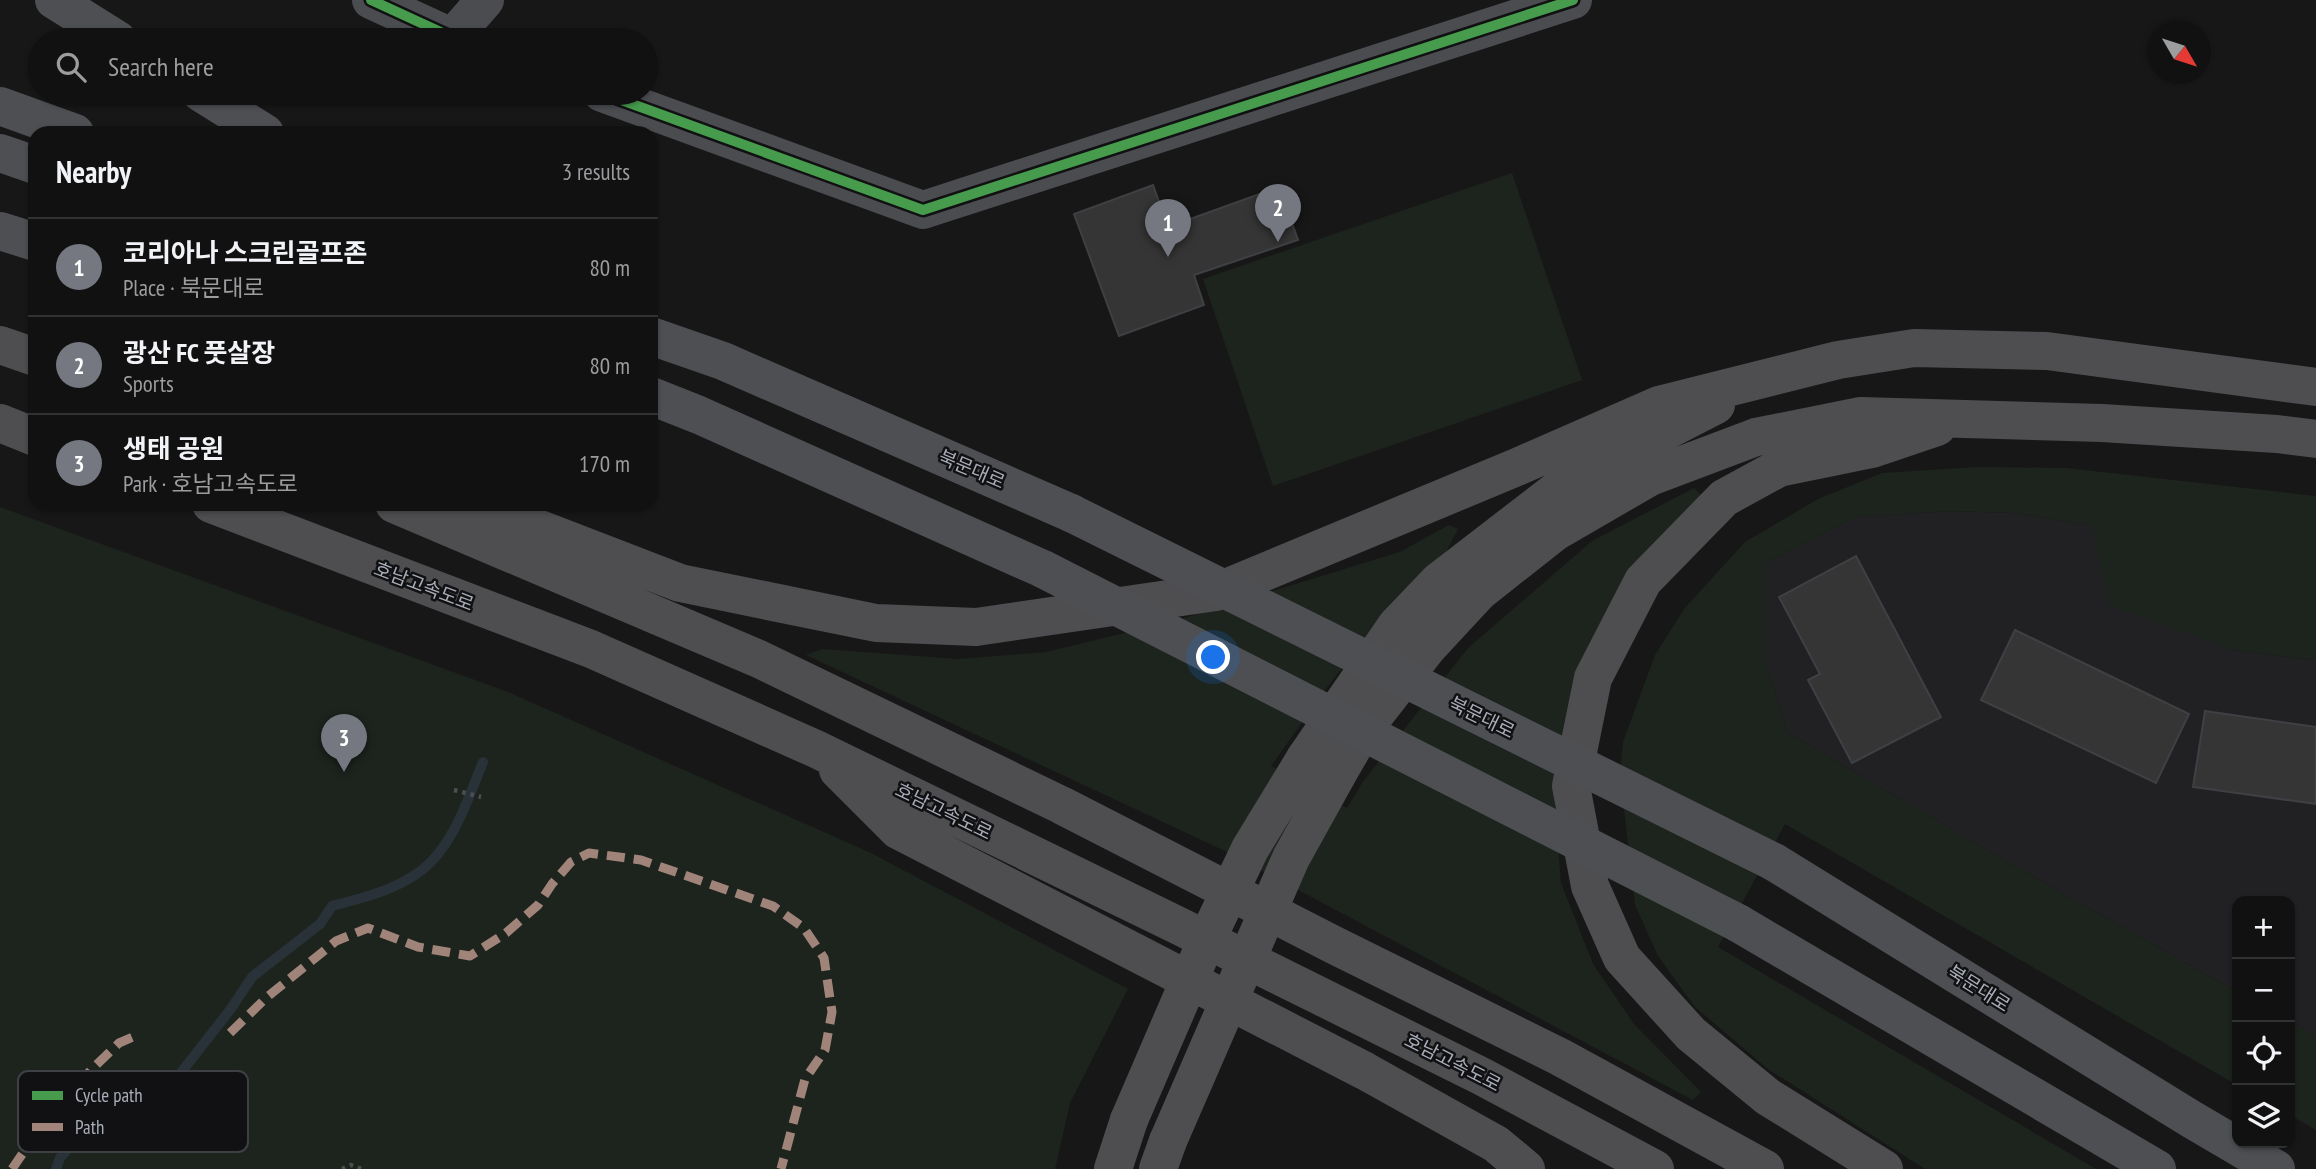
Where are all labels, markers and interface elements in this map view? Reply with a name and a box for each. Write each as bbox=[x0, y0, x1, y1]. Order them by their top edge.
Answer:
north arrow bbox=[2148, 21, 2211, 84]
search box bbox=[28, 28, 658, 105]
icon: search bbox=[52, 48, 90, 86]
text: Search here bbox=[108, 50, 214, 83]
text: Nearby bbox=[56, 152, 131, 191]
text: 3 results bbox=[562, 157, 630, 186]
pin: 2 bbox=[1255, 184, 1301, 242]
pin: 1 bbox=[1145, 199, 1191, 257]
text: 코리아나 스크린골프존 bbox=[123, 236, 368, 269]
text: 1 bbox=[74, 253, 85, 282]
text: 80 m bbox=[589, 253, 630, 282]
text: Place · 북문대로 bbox=[123, 273, 265, 302]
text: 광산 FC 풋살장 bbox=[123, 336, 275, 369]
text: 2 bbox=[74, 351, 85, 380]
text: 80 m bbox=[589, 351, 630, 380]
text: Sports bbox=[123, 369, 174, 398]
text: 생태 공원 bbox=[123, 432, 224, 465]
street label: 북문대로 bbox=[935, 444, 1009, 494]
text: 3 bbox=[74, 449, 85, 478]
text: 170 m bbox=[579, 449, 630, 478]
text: Park · 호남고속도로 bbox=[123, 469, 298, 498]
street label: 호남고속도로 bbox=[371, 556, 477, 616]
your location bbox=[1196, 640, 1230, 674]
street label: 북문대로 bbox=[1445, 691, 1519, 743]
pin: 3 bbox=[321, 714, 367, 772]
street label: 호남고속도로 bbox=[892, 777, 996, 845]
map controls bbox=[2232, 896, 2295, 1148]
button: + bbox=[2232, 896, 2295, 959]
street label: 북문대로 bbox=[1943, 959, 2015, 1017]
button: − bbox=[2232, 959, 2295, 1022]
button: locate bbox=[2232, 1022, 2295, 1085]
street label: 호남고속도로 bbox=[1401, 1027, 1505, 1097]
legend bbox=[18, 1071, 248, 1152]
text: Cycle path bbox=[75, 1083, 143, 1107]
button: layers bbox=[2232, 1085, 2295, 1148]
text: Path bbox=[75, 1115, 104, 1139]

